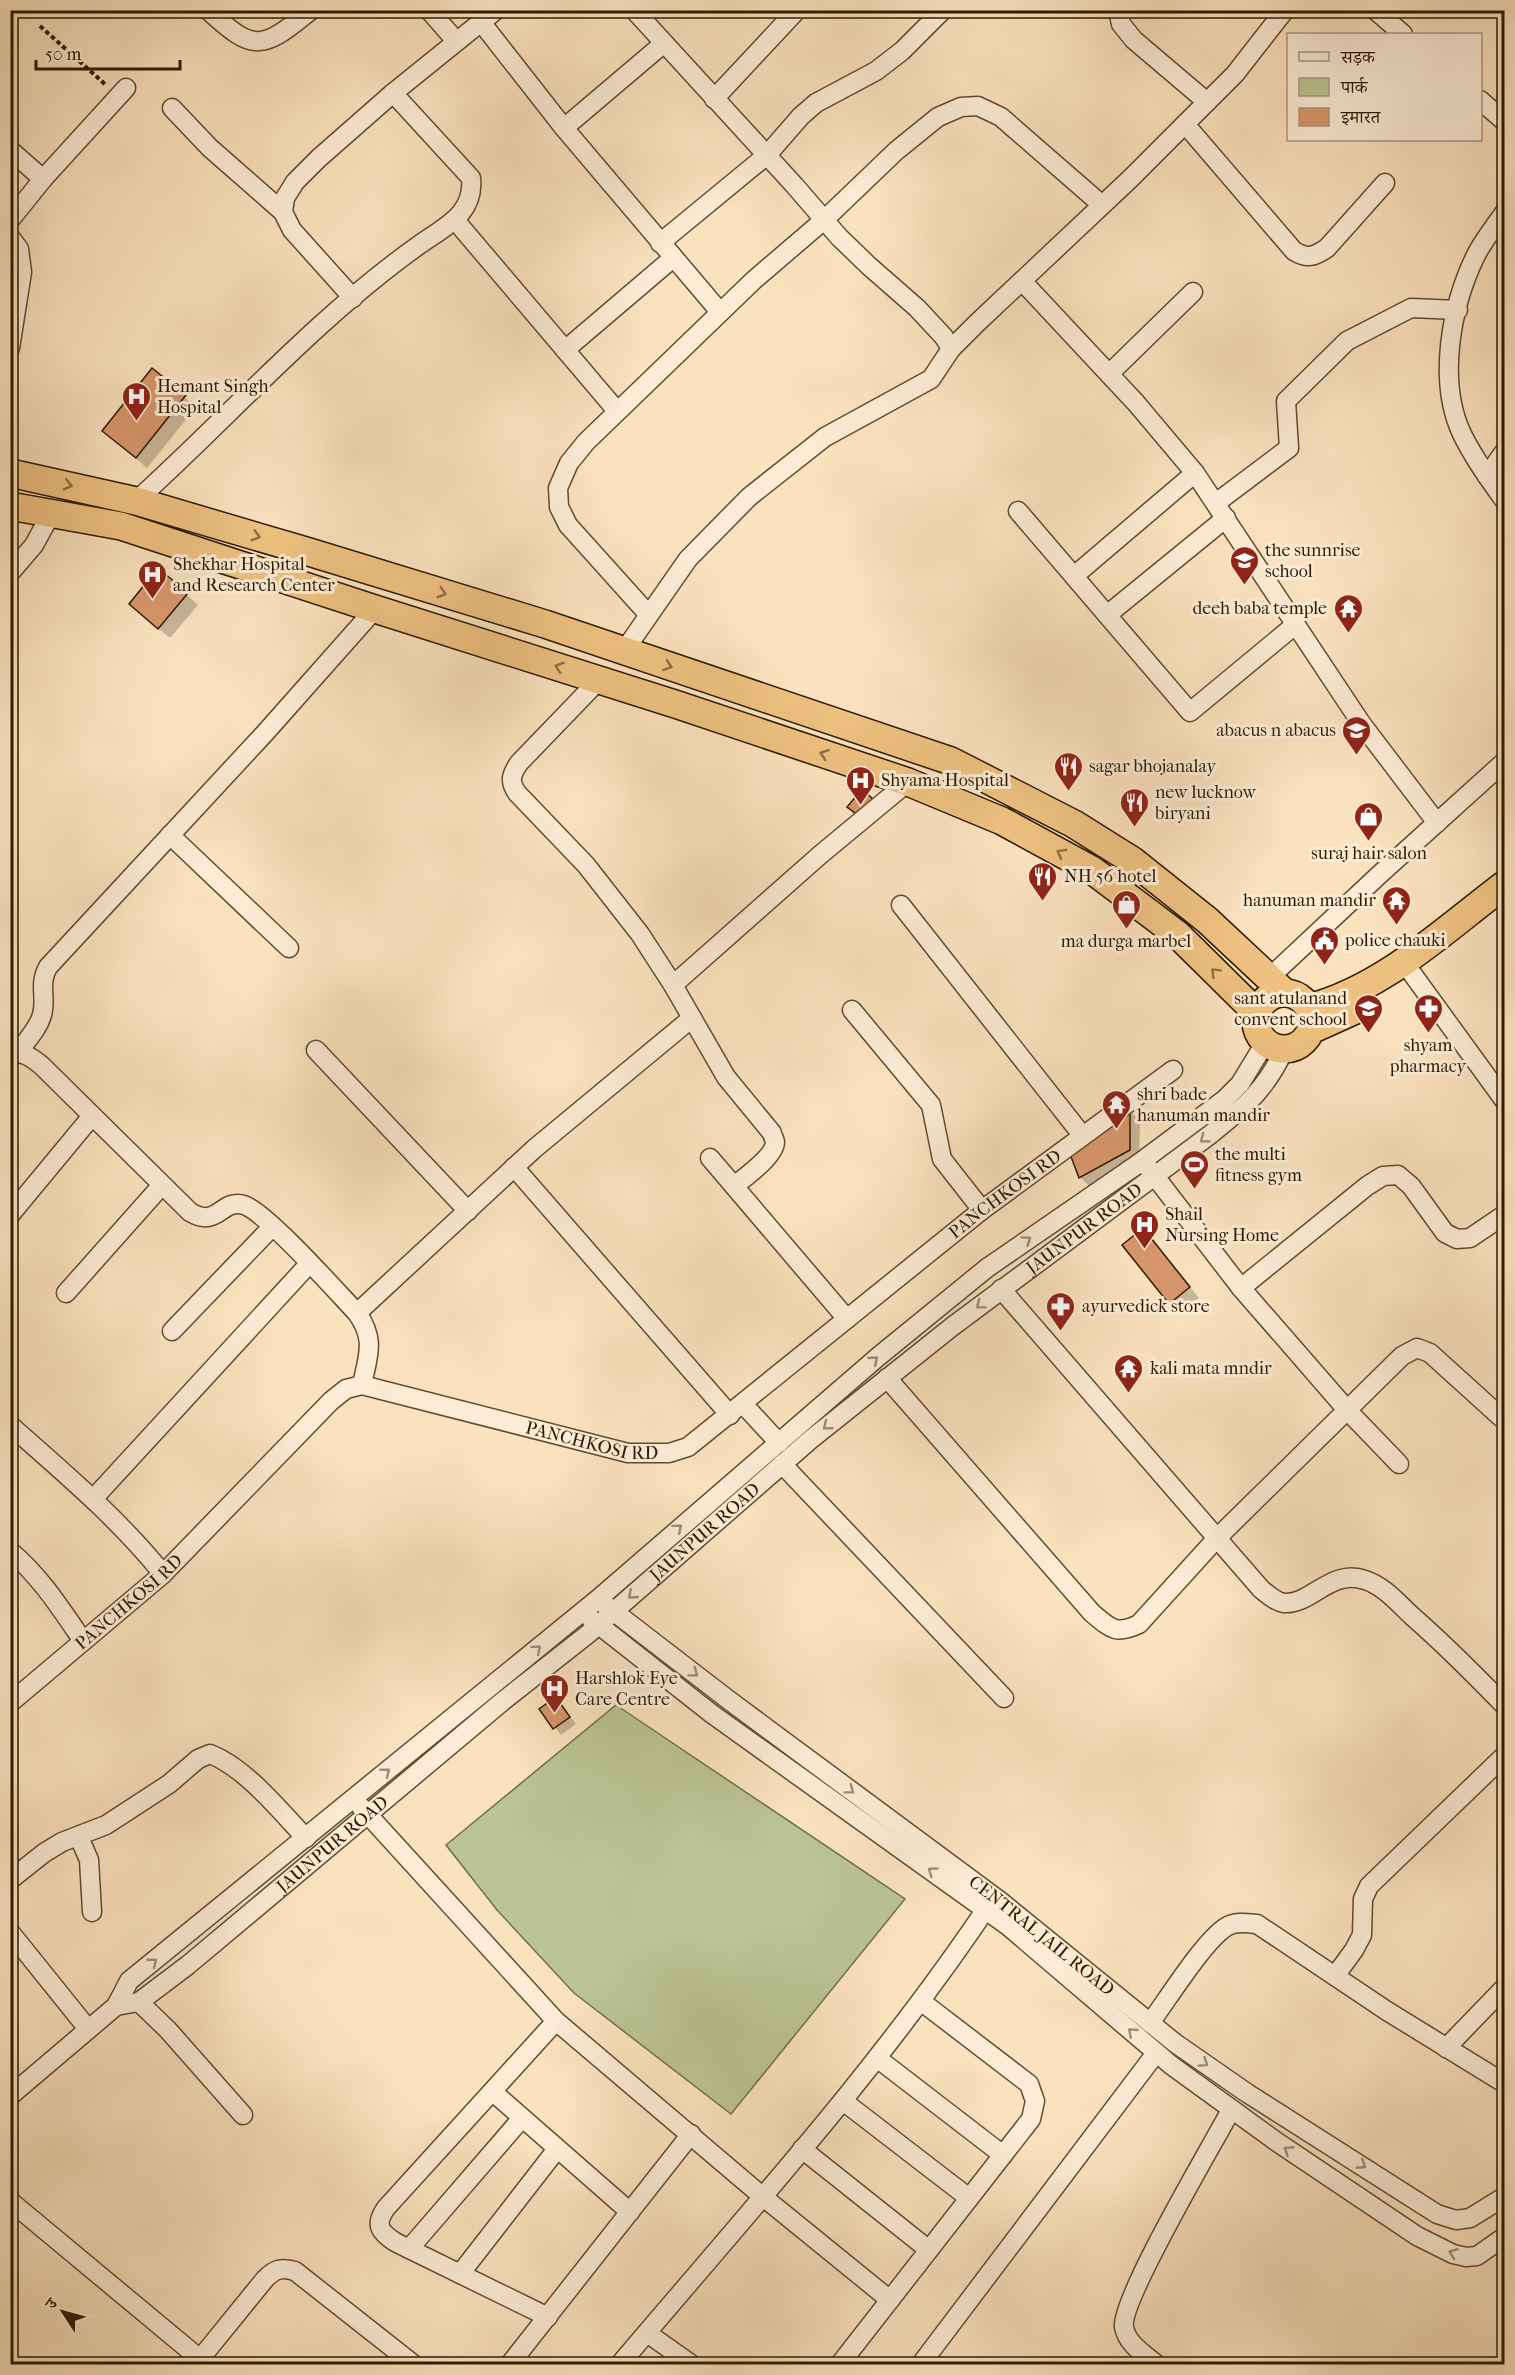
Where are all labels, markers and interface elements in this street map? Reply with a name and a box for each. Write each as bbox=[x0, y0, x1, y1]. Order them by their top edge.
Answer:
scale bar bbox=[36, 33, 180, 71]
legend bbox=[1287, 33, 1482, 141]
text: 50 m bbox=[45, 44, 82, 65]
text: सड़क bbox=[1340, 47, 1376, 68]
text: पार्क bbox=[1340, 77, 1369, 98]
text: इमारत bbox=[1340, 107, 1381, 128]
place label: Hemant Singh Hospital bbox=[157, 376, 269, 418]
hospital icon: Hemant Singh Hospital bbox=[120, 380, 152, 422]
one-way arrow bbox=[63, 477, 73, 490]
one-way arrow bbox=[251, 529, 261, 542]
place label: the sunnrise school bbox=[1265, 540, 1361, 582]
school or university icon: the sunnrise school bbox=[1228, 544, 1260, 586]
place label: Shekhar Hospital and Research Center bbox=[173, 554, 335, 596]
hospital icon: Shekhar Hospital and Research Center bbox=[136, 558, 168, 600]
one-way arrow bbox=[436, 586, 447, 598]
temple icon: deeh baba temple bbox=[1332, 592, 1364, 634]
place label: deeh baba temple bbox=[1193, 598, 1327, 619]
one-way arrow bbox=[662, 658, 673, 671]
one-way arrow bbox=[554, 662, 565, 674]
school or university icon: abacus n abacus bbox=[1341, 714, 1373, 756]
place label: abacus n abacus bbox=[1216, 720, 1336, 741]
one-way arrow bbox=[819, 749, 830, 761]
restaurant icon: sagar bhojanalay bbox=[1052, 750, 1084, 792]
place label: sagar bhojanalay bbox=[1089, 756, 1217, 777]
hospital icon: Shyama Hospital bbox=[844, 764, 876, 806]
place label: Shyama Hospital bbox=[881, 770, 1009, 791]
place label: new lucknow biryani bbox=[1154, 782, 1257, 824]
restaurant icon: new lucknow biryani bbox=[1118, 786, 1150, 828]
shop icon: suraj hair salon bbox=[1353, 800, 1385, 842]
place label: suraj hair salon bbox=[1311, 843, 1427, 864]
one-way arrow bbox=[1057, 849, 1067, 860]
restaurant icon: NH 56 hotel bbox=[1027, 860, 1059, 902]
place label: NH 56 hotel bbox=[1064, 866, 1156, 887]
temple icon: hanuman mandir bbox=[1381, 884, 1413, 926]
shop icon: ma durga marbel bbox=[1110, 888, 1142, 930]
place label: hanuman mandir bbox=[1243, 890, 1376, 911]
public building icon: police chauki bbox=[1308, 924, 1340, 966]
place label: police chauki bbox=[1344, 930, 1446, 951]
place label: ma durga marbel bbox=[1061, 931, 1191, 952]
one-way arrow bbox=[1212, 968, 1223, 979]
place label: sant atulanand convent school bbox=[1234, 988, 1347, 1030]
school or university icon: sant atulanand convent school bbox=[1352, 992, 1384, 1034]
pharmacy icon: shyam pharmacy bbox=[1412, 992, 1444, 1034]
place label: shyam pharmacy bbox=[1389, 1035, 1468, 1077]
place label: shri bade hanuman mandir bbox=[1137, 1084, 1270, 1126]
temple icon: shri bade hanuman mandir bbox=[1100, 1088, 1132, 1130]
one-way arrow bbox=[1200, 1131, 1211, 1142]
place label: the multi fitness gym bbox=[1215, 1144, 1302, 1186]
street label: PANCHKOSI RD bbox=[945, 1145, 1066, 1244]
sports icon: the multi fitness gym bbox=[1178, 1148, 1210, 1190]
street label: JAUNPUR ROAD bbox=[1021, 1179, 1146, 1280]
place label: Shail Nursing Home bbox=[1165, 1204, 1279, 1246]
hospital icon: Shail Nursing Home bbox=[1128, 1208, 1160, 1250]
one-way arrow bbox=[1021, 1236, 1032, 1247]
pharmacy icon: ayurvedick store bbox=[1045, 1290, 1077, 1332]
place label: ayurvedick store bbox=[1082, 1296, 1210, 1317]
one-way arrow bbox=[976, 1298, 987, 1309]
temple icon: kali mata mndir bbox=[1113, 1352, 1145, 1394]
one-way arrow bbox=[867, 1356, 878, 1367]
place label: kali mata mndir bbox=[1150, 1358, 1272, 1379]
street label: PANCHKOSI RD bbox=[523, 1417, 658, 1464]
one-way arrow bbox=[823, 1419, 834, 1430]
street label: JAUNPUR ROAD bbox=[644, 1479, 764, 1587]
one-way arrow bbox=[671, 1525, 682, 1536]
street label: PANCHKOSI RD bbox=[71, 1550, 187, 1654]
one-way arrow bbox=[628, 1588, 639, 1599]
one-way arrow bbox=[530, 1645, 541, 1656]
one-way arrow bbox=[687, 1666, 698, 1677]
place label: Harshlok Eye Care Centre bbox=[575, 1668, 678, 1710]
hospital icon: Harshlok Eye Care Centre bbox=[538, 1672, 570, 1714]
one-way arrow bbox=[379, 1769, 390, 1780]
one-way arrow bbox=[843, 1783, 854, 1794]
street label: JAUNPUR ROAD bbox=[271, 1792, 393, 1898]
one-way arrow bbox=[927, 1867, 938, 1878]
street label: CENTRAL JAIL ROAD bbox=[964, 1871, 1118, 2000]
one-way arrow bbox=[146, 1958, 157, 1969]
one-way arrow bbox=[1128, 2028, 1139, 2039]
one-way arrow bbox=[1197, 2056, 1208, 2067]
one-way arrow bbox=[1283, 2146, 1294, 2157]
one-way arrow bbox=[1356, 2158, 1366, 2170]
one-way arrow bbox=[1448, 2247, 1459, 2260]
north arrow bbox=[33, 2282, 93, 2342]
text: उ bbox=[41, 2293, 62, 2313]

